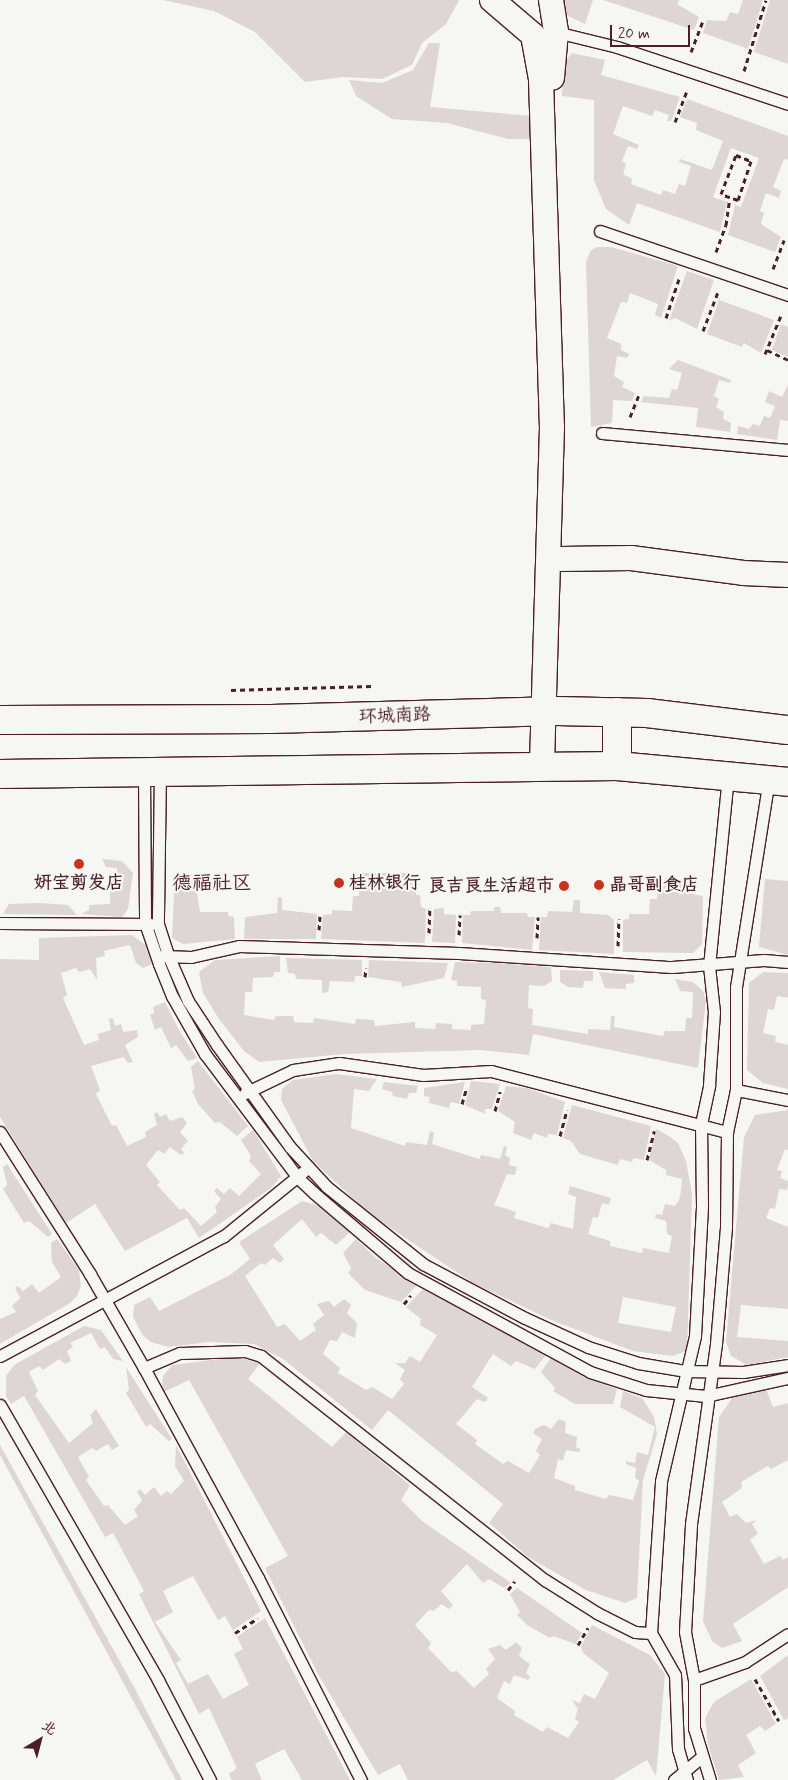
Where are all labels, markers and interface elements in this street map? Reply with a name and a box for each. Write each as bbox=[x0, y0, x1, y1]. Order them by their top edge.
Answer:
scale bar bbox=[613, 15, 693, 47]
text: 20 m bbox=[618, 24, 650, 44]
street label: 环城南路 bbox=[359, 704, 431, 728]
marker: 妍宝剪发店 bbox=[73, 858, 85, 870]
district label: 德福社区 bbox=[172, 871, 252, 895]
place label: 妍宝剪发店 bbox=[34, 872, 124, 894]
place label: 桂林银行 bbox=[349, 872, 421, 894]
place label: 晶哥副食店 bbox=[609, 874, 699, 896]
place label: 良吉良生活超市 bbox=[428, 875, 554, 897]
marker: 桂林银行 bbox=[333, 877, 345, 889]
marker: 晶哥副食店 bbox=[593, 879, 605, 891]
marker: 良吉良生活超市 bbox=[558, 880, 570, 892]
north arrow bbox=[15, 1715, 65, 1765]
text: 北 bbox=[38, 1717, 60, 1739]

